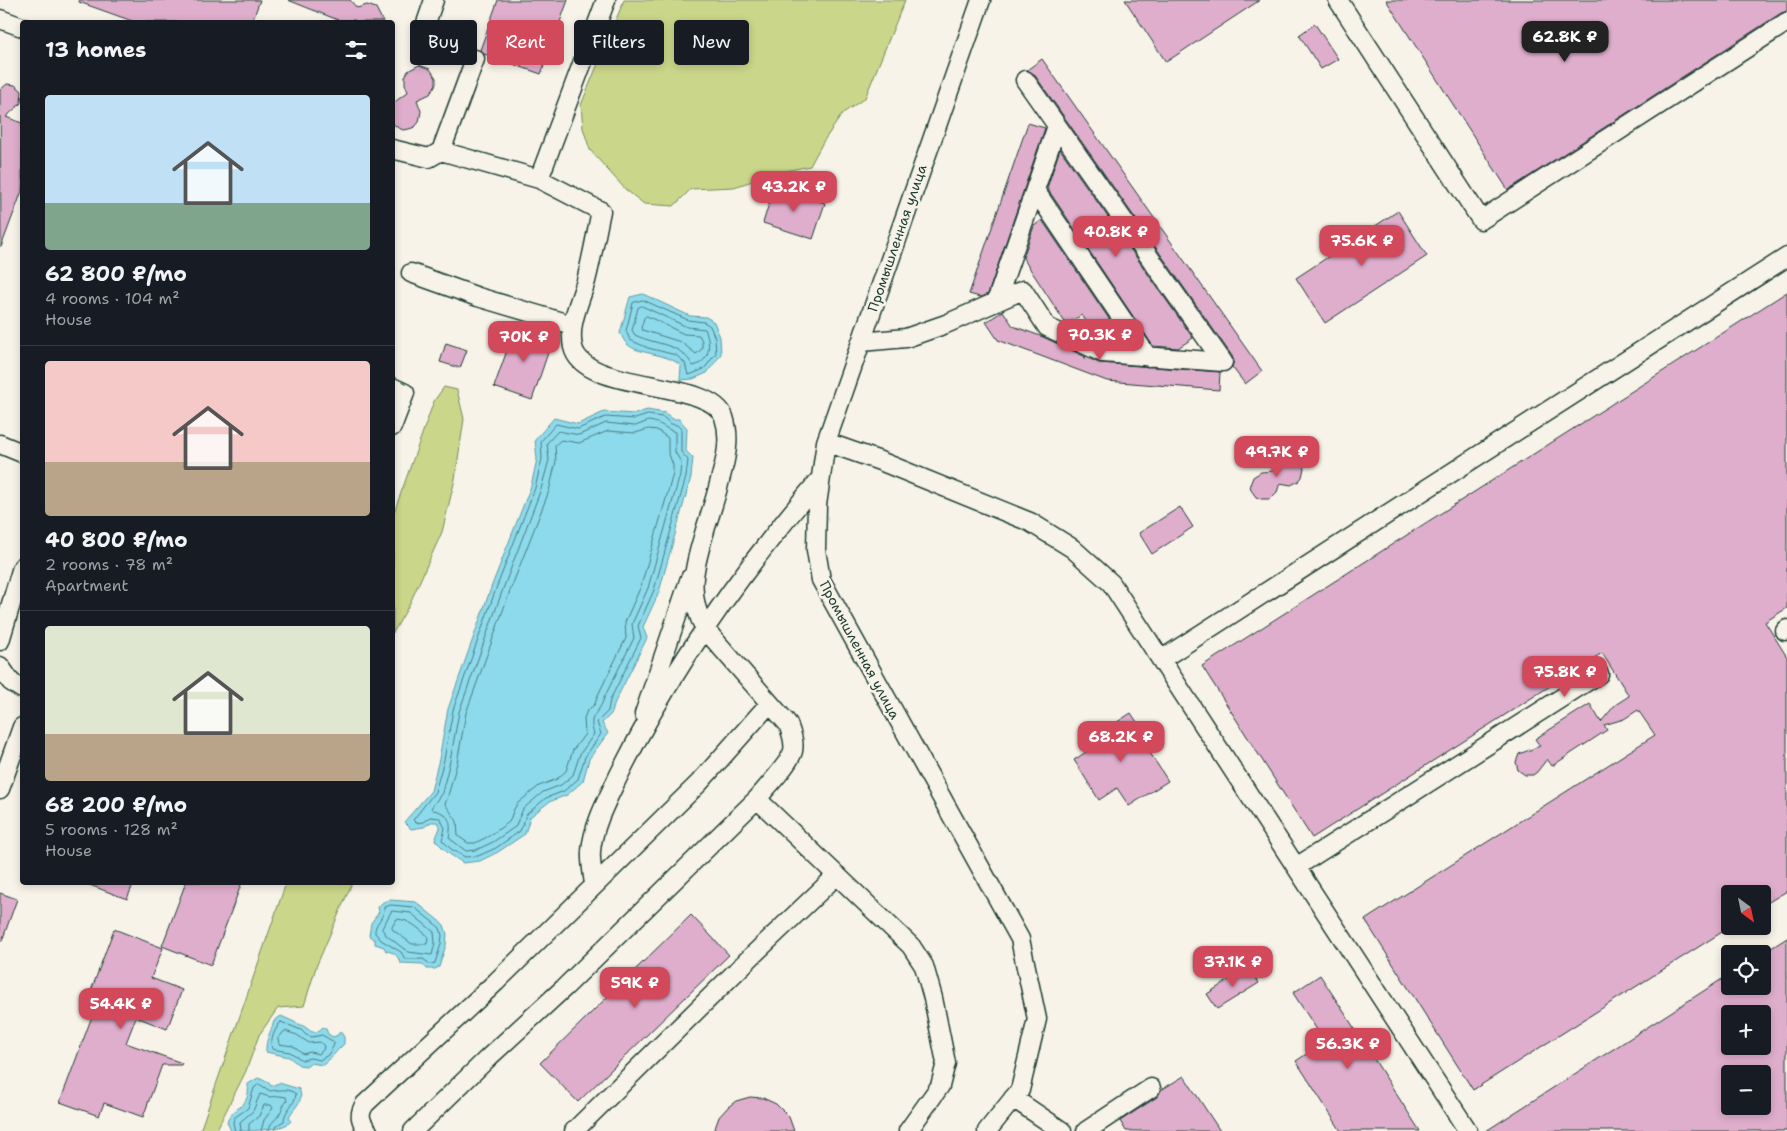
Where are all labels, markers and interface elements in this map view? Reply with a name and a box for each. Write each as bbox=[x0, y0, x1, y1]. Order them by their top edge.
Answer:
chip: Buy bbox=[410, 20, 477, 65]
chip: Rent bbox=[487, 20, 564, 65]
chip: Filters bbox=[574, 20, 664, 65]
chip: New bbox=[674, 20, 749, 65]
pin: 62.8K ₽ bbox=[1519, 20, 1611, 63]
text: 62.8K ₽ bbox=[1533, 26, 1597, 47]
text: 13 homes bbox=[45, 36, 146, 64]
icon: filters bbox=[342, 36, 370, 64]
icon: home bbox=[163, 128, 253, 218]
street label: Промышленная улица bbox=[863, 162, 931, 314]
pin: 43.2K ₽ bbox=[748, 170, 840, 213]
text: 43.2K ₽ bbox=[762, 176, 826, 197]
pin: 40.8K ₽ bbox=[1070, 216, 1162, 258]
text: 40.8K ₽ bbox=[1084, 221, 1148, 242]
pin: 75.6K ₽ bbox=[1316, 224, 1408, 267]
text: 75.6K ₽ bbox=[1330, 230, 1394, 251]
text: 62 800 ₽/mo bbox=[45, 260, 187, 288]
text: 4 rooms · 104 m² bbox=[45, 288, 180, 309]
text: House bbox=[45, 309, 92, 330]
pin: 70.3K ₽ bbox=[1054, 318, 1146, 361]
pin: 70K ₽ bbox=[489, 320, 559, 363]
text: 70.3K ₽ bbox=[1068, 324, 1132, 345]
text: 70K ₽ bbox=[499, 326, 549, 347]
icon: home bbox=[163, 393, 253, 483]
pin: 49.7K ₽ bbox=[1231, 436, 1323, 478]
text: 49.7K ₽ bbox=[1245, 441, 1309, 462]
text: 40 800 ₽/mo bbox=[45, 526, 188, 554]
text: 2 rooms · 78 m² bbox=[45, 554, 173, 575]
text: Apartment bbox=[45, 575, 128, 596]
street label: Промышленная улица bbox=[816, 578, 904, 723]
pin: 75.8K ₽ bbox=[1519, 656, 1611, 698]
icon: home bbox=[163, 658, 253, 748]
text: 75.8K ₽ bbox=[1533, 661, 1597, 682]
pin: 68.2K ₽ bbox=[1075, 720, 1167, 763]
text: 68.2K ₽ bbox=[1089, 726, 1153, 747]
text: 68 200 ₽/mo bbox=[45, 791, 187, 819]
text: 5 rooms · 128 m² bbox=[45, 819, 178, 840]
text: House bbox=[45, 840, 92, 861]
north arrow bbox=[1721, 885, 1771, 935]
map controls bbox=[1721, 885, 1771, 1115]
button: locate bbox=[1721, 945, 1771, 995]
pin: 37.1K ₽ bbox=[1187, 946, 1279, 988]
text: 37.1K ₽ bbox=[1204, 951, 1262, 972]
pin: 59K ₽ bbox=[600, 966, 670, 1009]
text: 59K ₽ bbox=[611, 972, 659, 993]
pin: 54.4K ₽ bbox=[75, 988, 167, 1030]
text: 54.4K ₽ bbox=[90, 993, 152, 1014]
button: + bbox=[1721, 1005, 1771, 1055]
pin: 56.3K ₽ bbox=[1302, 1028, 1394, 1070]
text: 56.3K ₽ bbox=[1316, 1033, 1380, 1054]
button: − bbox=[1721, 1065, 1771, 1115]

